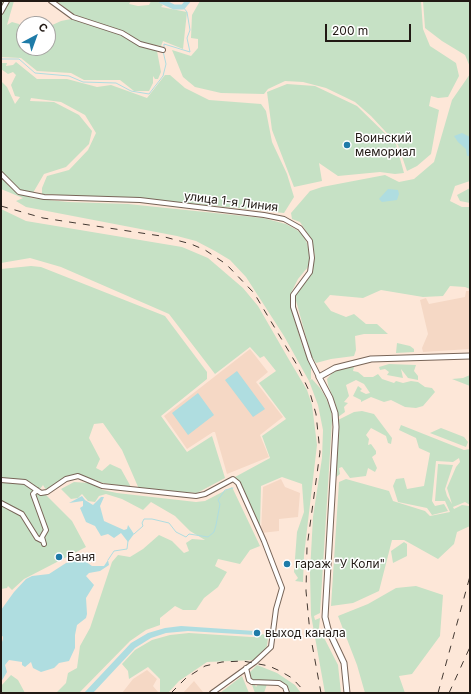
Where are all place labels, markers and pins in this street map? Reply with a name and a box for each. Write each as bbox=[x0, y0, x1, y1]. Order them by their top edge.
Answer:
place label: Воинский мемориал bbox=[355, 131, 416, 159]
marker: Воинский мемориал bbox=[342, 140, 352, 150]
place label: Баня bbox=[67, 550, 95, 564]
marker: Баня bbox=[54, 552, 64, 562]
place label: гараж "У Коли" bbox=[295, 557, 385, 571]
marker: гараж "У Коли" bbox=[282, 559, 292, 569]
place label: выход канала bbox=[265, 626, 346, 640]
marker: выход канала bbox=[252, 628, 262, 638]

